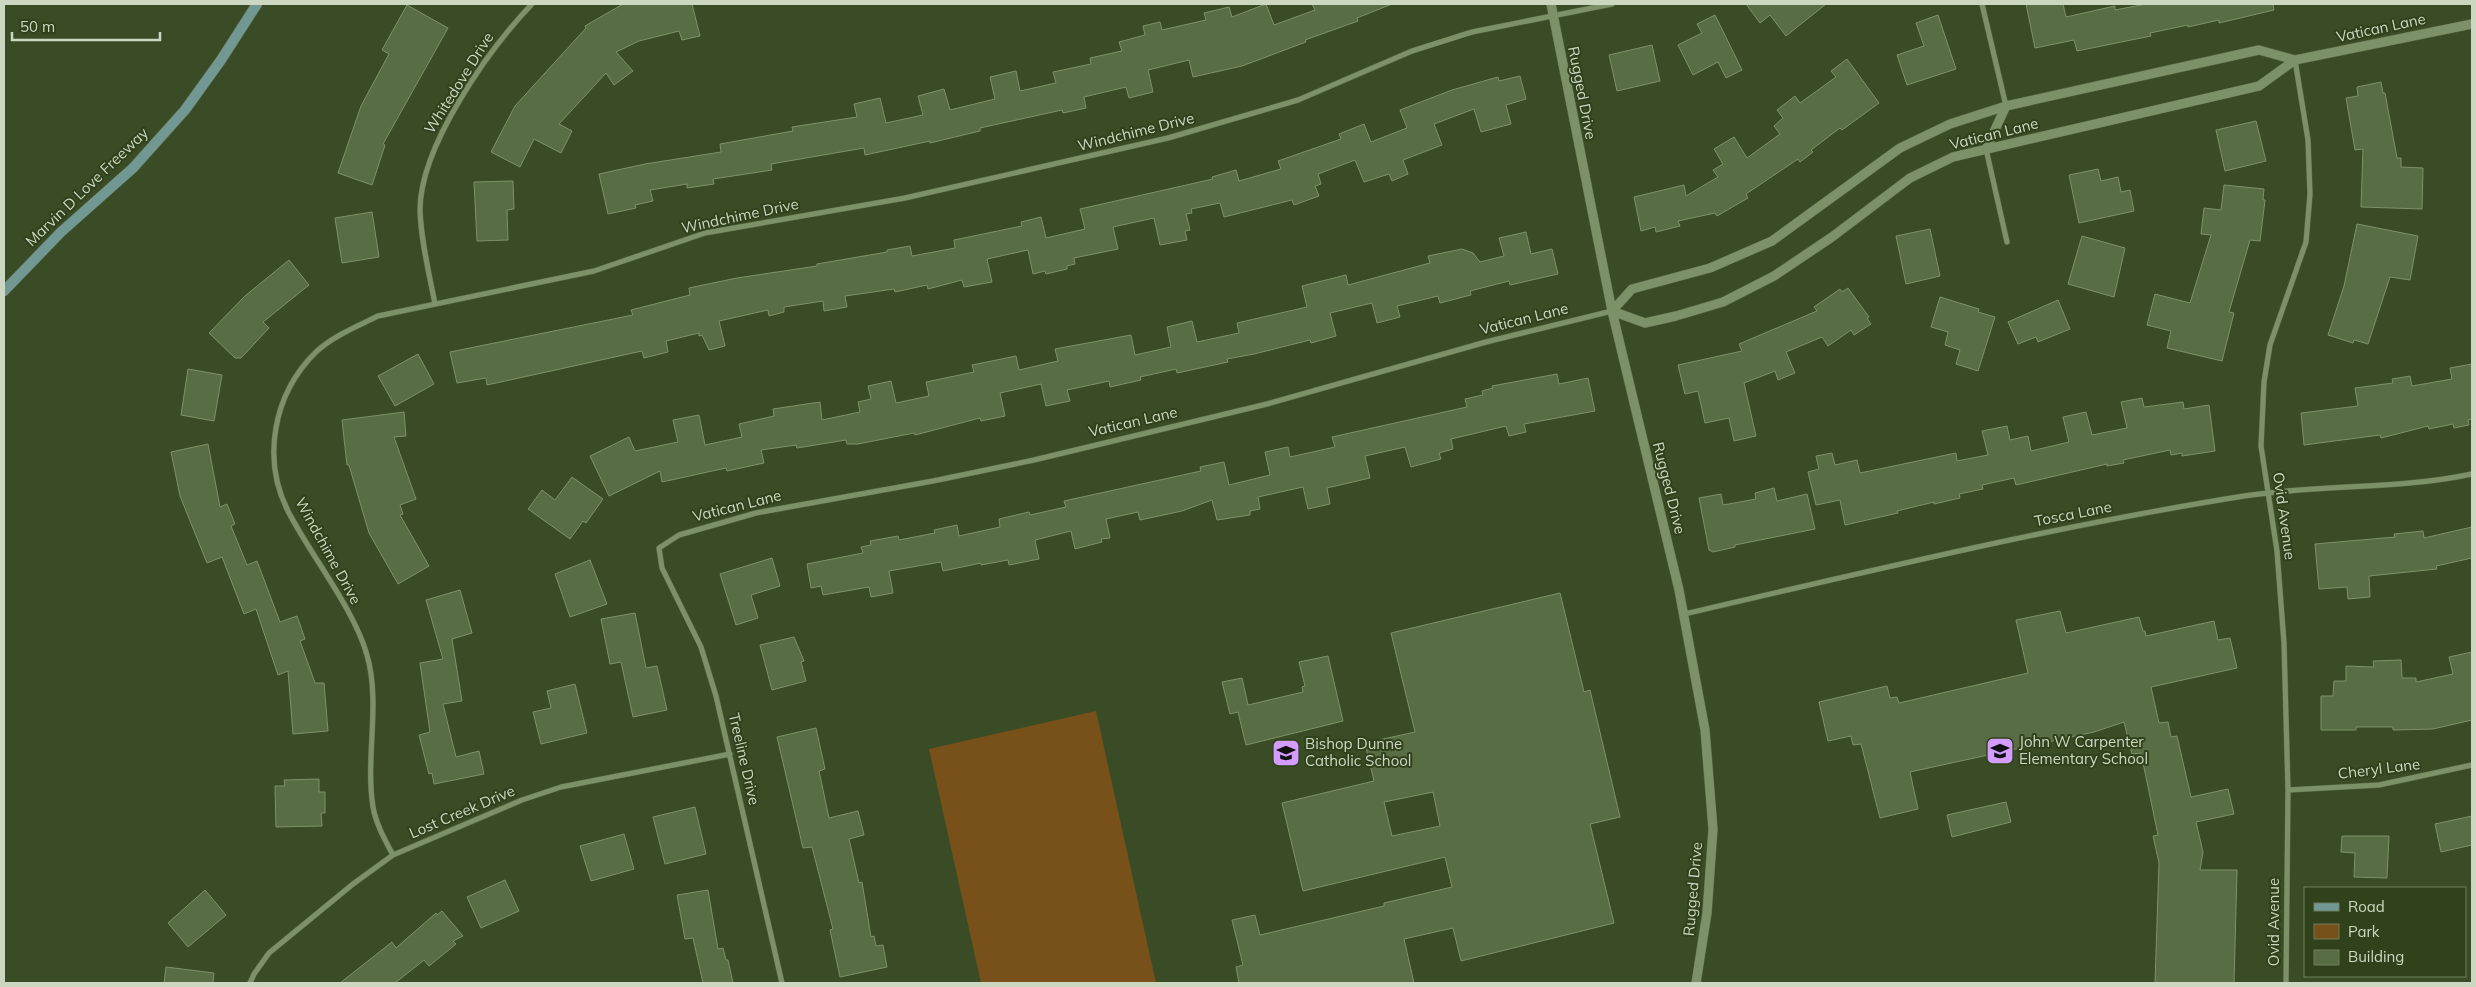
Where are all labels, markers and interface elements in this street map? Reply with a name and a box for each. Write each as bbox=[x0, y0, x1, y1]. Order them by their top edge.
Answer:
street label: Vatican Lane bbox=[2335, 9, 2427, 46]
scale bar bbox=[12, 10, 160, 42]
text: 50 m bbox=[20, 17, 55, 36]
street label: Whitedove Drive bbox=[420, 29, 497, 137]
street label: Rugged Drive bbox=[1564, 45, 1601, 141]
street label: Windchime Drive bbox=[1076, 108, 1196, 155]
street label: Vatican Lane bbox=[1948, 113, 2040, 154]
street label: Marvin D Love Freeway bbox=[21, 123, 152, 250]
street label: Windchime Drive bbox=[680, 194, 800, 237]
street label: Vatican Lane bbox=[1478, 298, 1570, 339]
street label: Vatican Lane bbox=[1087, 402, 1179, 441]
street label: Rugged Drive bbox=[1649, 440, 1690, 536]
street label: Ovid Avenue bbox=[2269, 471, 2300, 561]
street label: Vatican Lane bbox=[691, 485, 783, 526]
street label: Windchime Drive bbox=[291, 494, 366, 608]
street label: Tosca Lane bbox=[2033, 497, 2113, 530]
street label: Treeline Drive bbox=[725, 711, 764, 807]
place label: John W Carpenter Elementary School bbox=[2019, 732, 2148, 768]
place label: Bishop Dunne Catholic School bbox=[1305, 734, 1411, 770]
school or university icon: John W Carpenter Elementary School bbox=[1985, 736, 2015, 766]
school or university icon: Bishop Dunne Catholic School bbox=[1271, 738, 1301, 768]
street label: Cheryl Lane bbox=[2337, 754, 2421, 783]
street label: Lost Creek Drive bbox=[406, 781, 518, 842]
street label: Rugged Drive bbox=[1679, 841, 1706, 937]
street label: Ovid Avenue bbox=[2264, 878, 2283, 966]
legend bbox=[2304, 887, 2466, 977]
text: Road bbox=[2348, 897, 2385, 916]
text: Park bbox=[2348, 922, 2380, 941]
text: Building bbox=[2348, 947, 2404, 966]

